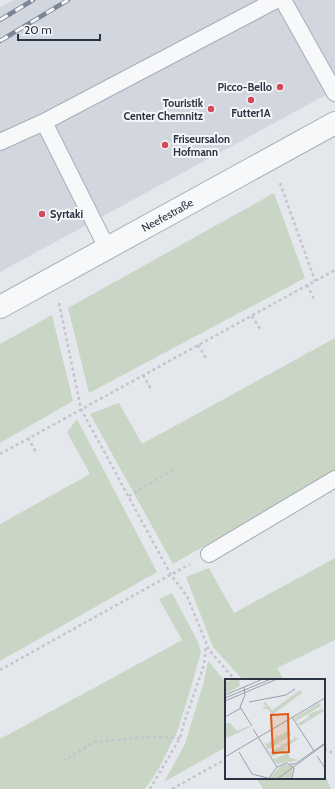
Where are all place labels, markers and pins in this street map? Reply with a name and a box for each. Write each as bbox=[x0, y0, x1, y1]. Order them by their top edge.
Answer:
place label: Picco-Bello bbox=[218, 80, 272, 94]
marker: Picco-Bello bbox=[275, 82, 285, 92]
marker: Futter1A bbox=[246, 95, 256, 105]
place label: Touristik Center Chemnitz bbox=[124, 96, 204, 123]
marker: Touristik Center Chemnitz bbox=[206, 104, 216, 114]
place label: Futter1A bbox=[231, 106, 271, 120]
place label: Friseursalon Hofmann bbox=[173, 132, 230, 159]
marker: Friseursalon Hofmann bbox=[160, 140, 170, 150]
place label: Syrtaki bbox=[50, 207, 83, 221]
marker: Syrtaki bbox=[37, 209, 47, 219]

